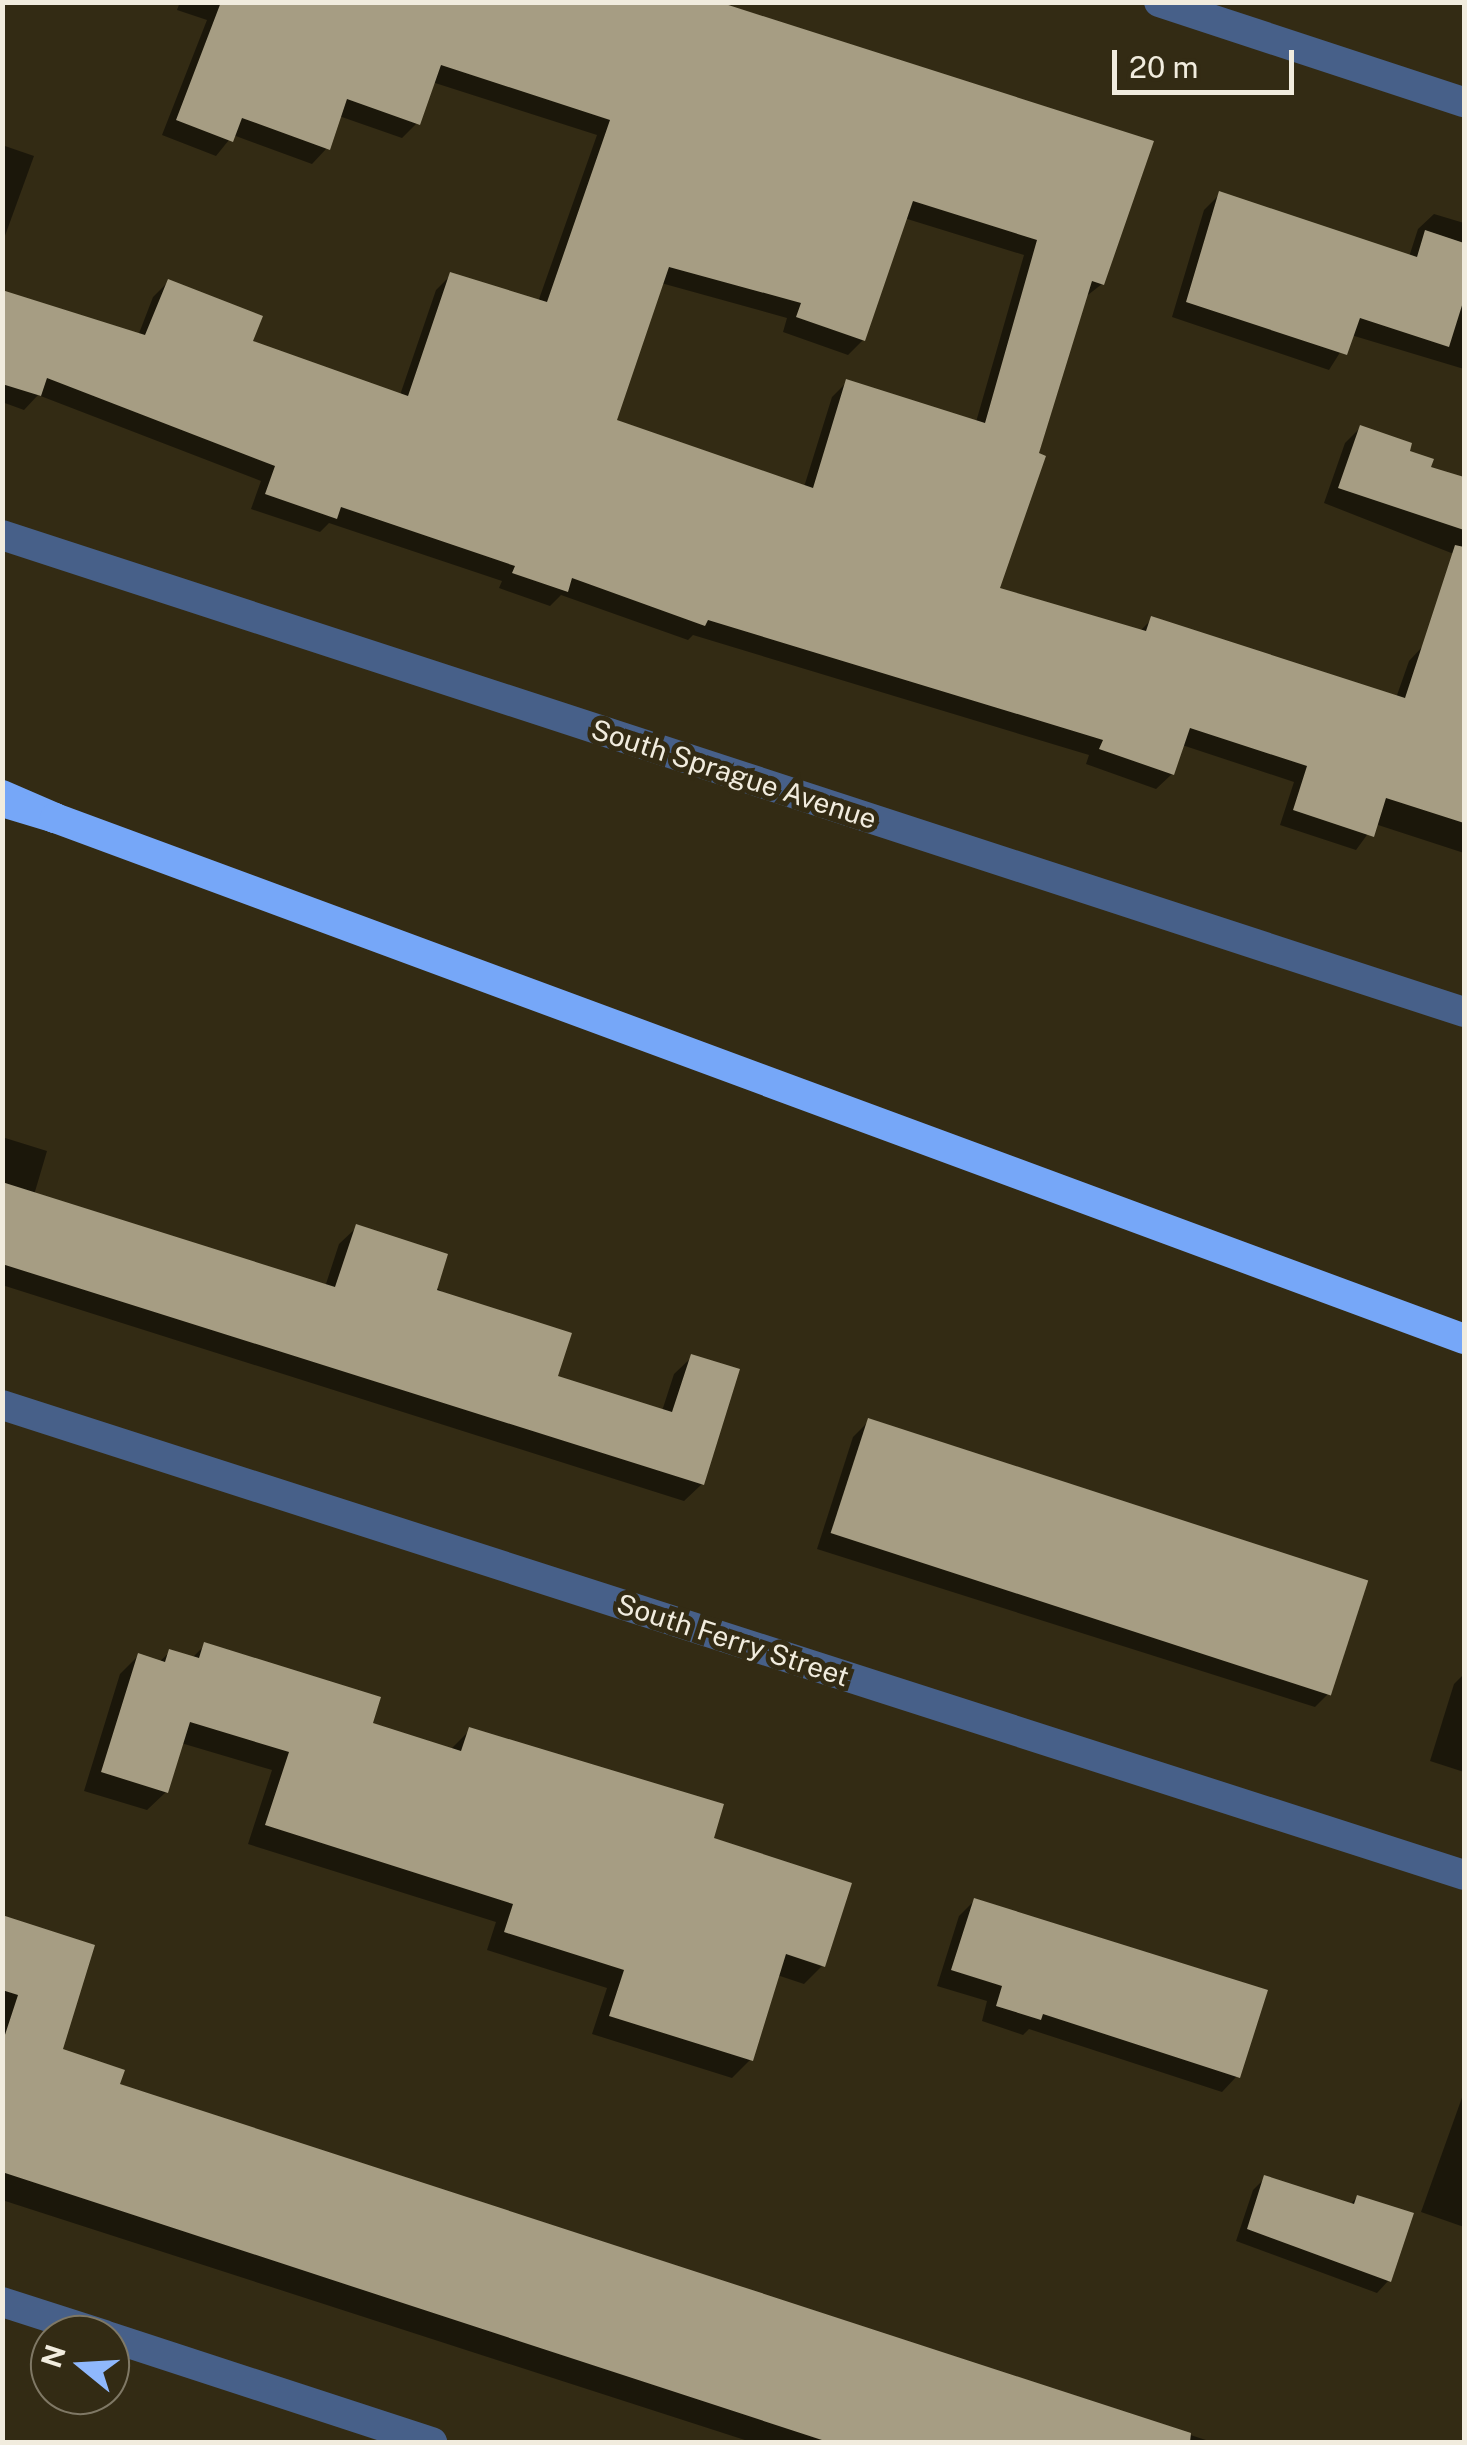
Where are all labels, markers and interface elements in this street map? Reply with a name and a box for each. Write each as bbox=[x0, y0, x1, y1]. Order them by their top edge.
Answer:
scale bar bbox=[1117, 30, 1300, 92]
text: 20 m bbox=[1129, 49, 1198, 85]
street label: South Sprague Avenue bbox=[587, 712, 881, 836]
street label: South Ferry Street bbox=[612, 1587, 854, 1693]
north arrow bbox=[30, 2315, 130, 2415]
text: N bbox=[34, 2341, 72, 2372]

